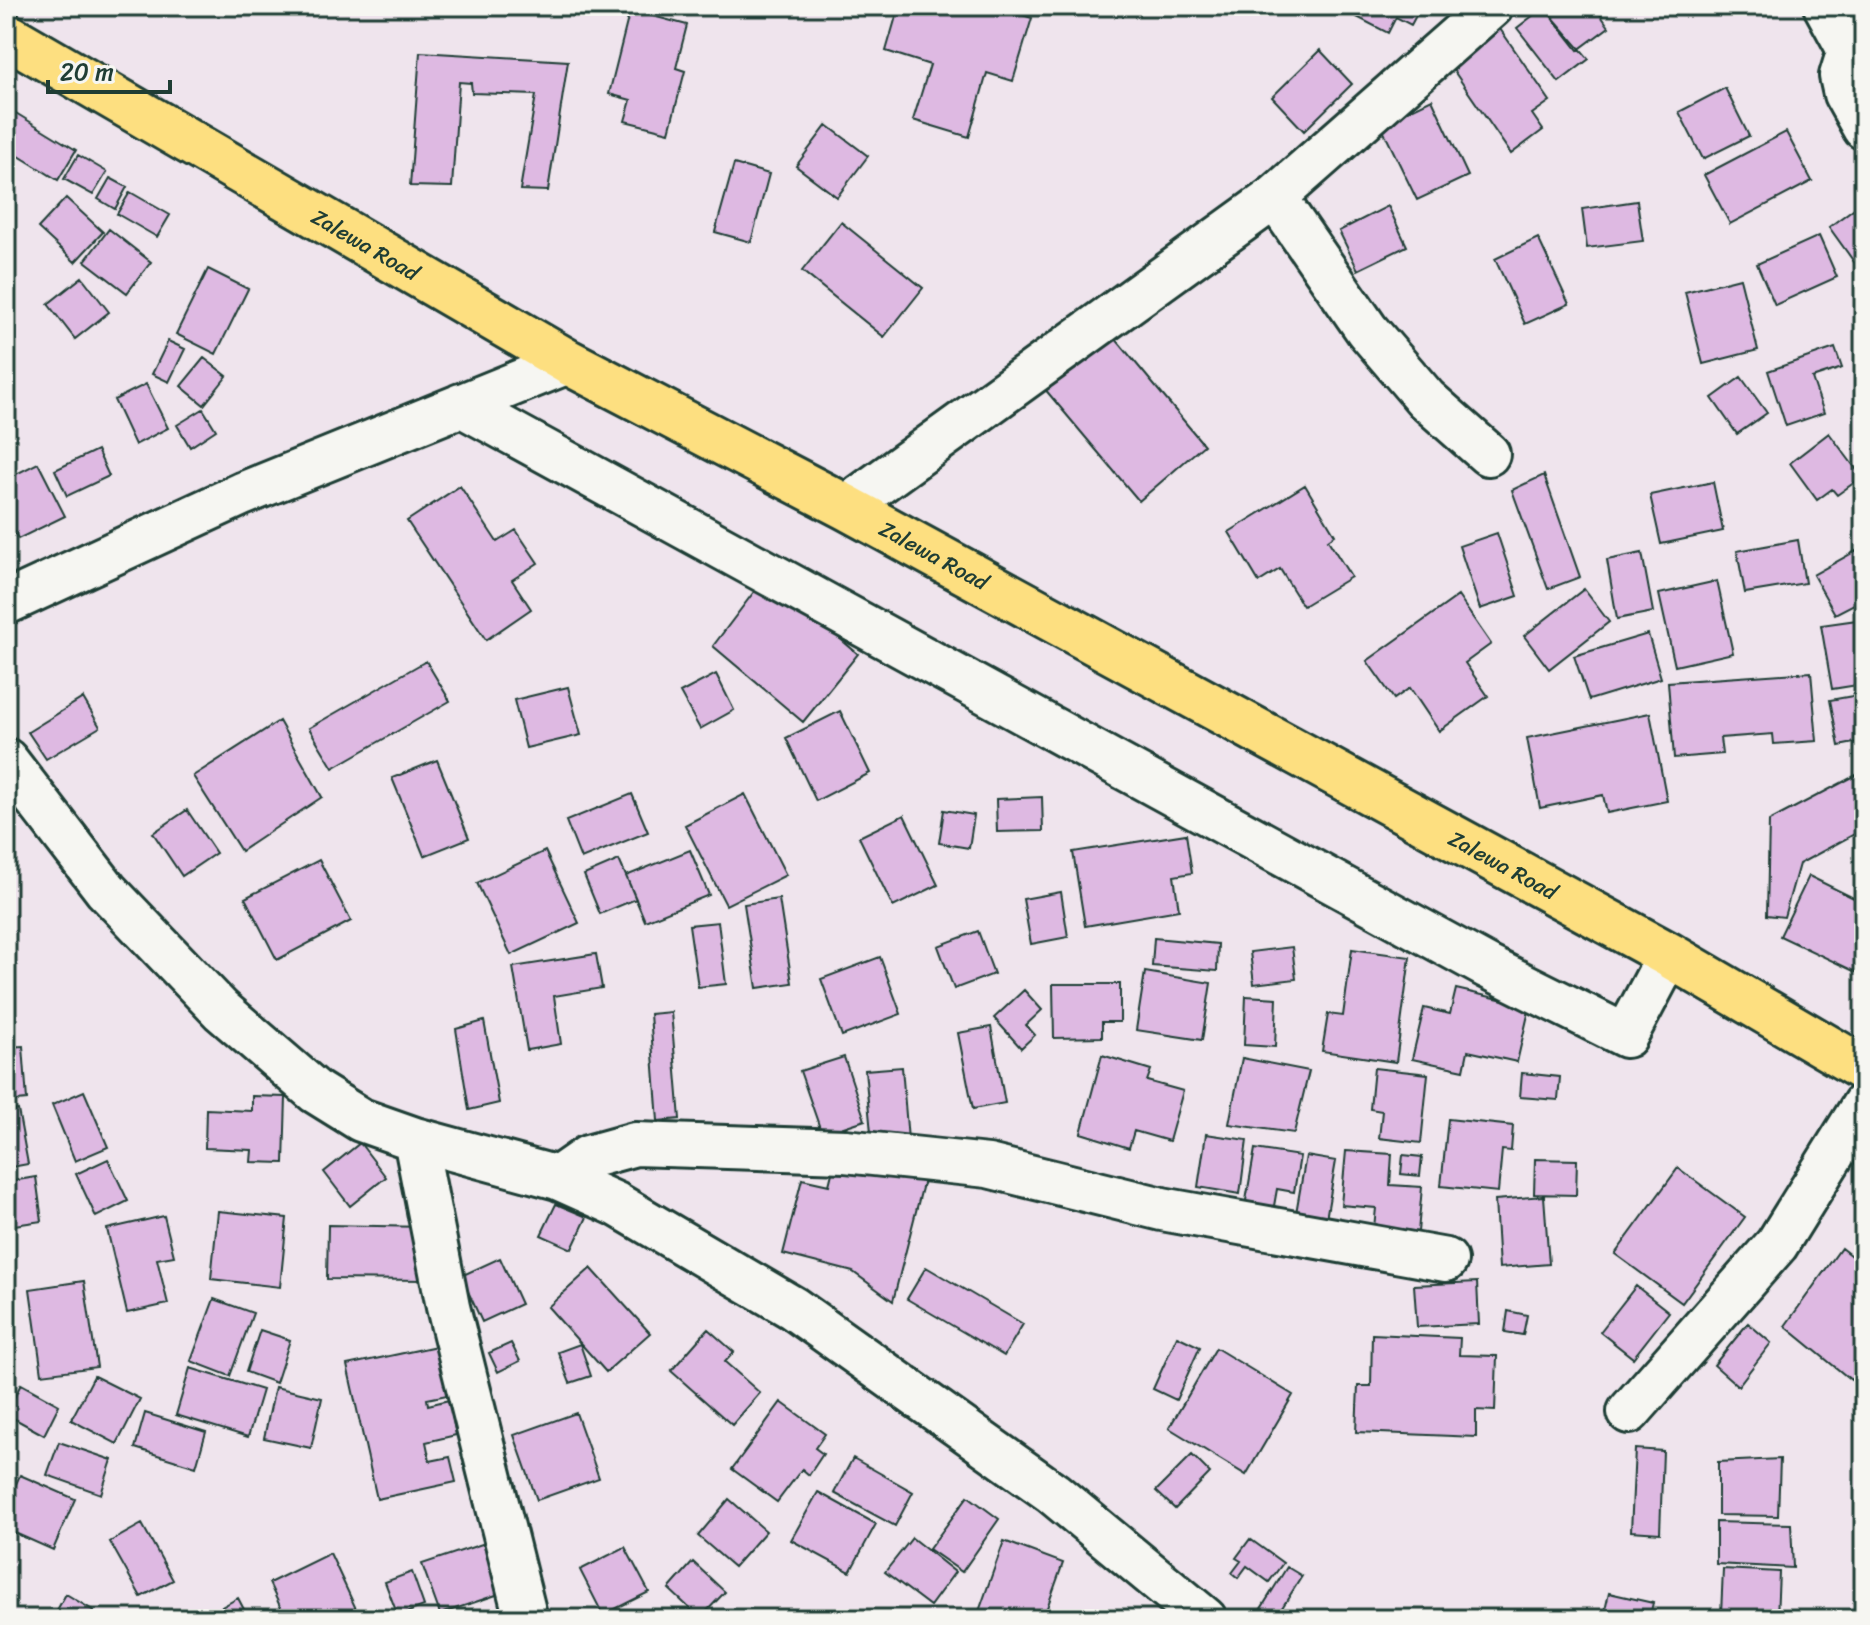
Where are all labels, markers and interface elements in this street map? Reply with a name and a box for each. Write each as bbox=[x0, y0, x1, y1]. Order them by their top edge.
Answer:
scale bar bbox=[48, 44, 170, 94]
text: 20 m bbox=[60, 51, 114, 93]
street label: Zalewa Road bbox=[304, 198, 428, 292]
street label: Zalewa Road bbox=[872, 510, 997, 602]
street label: Zalewa Road bbox=[1441, 819, 1566, 912]

